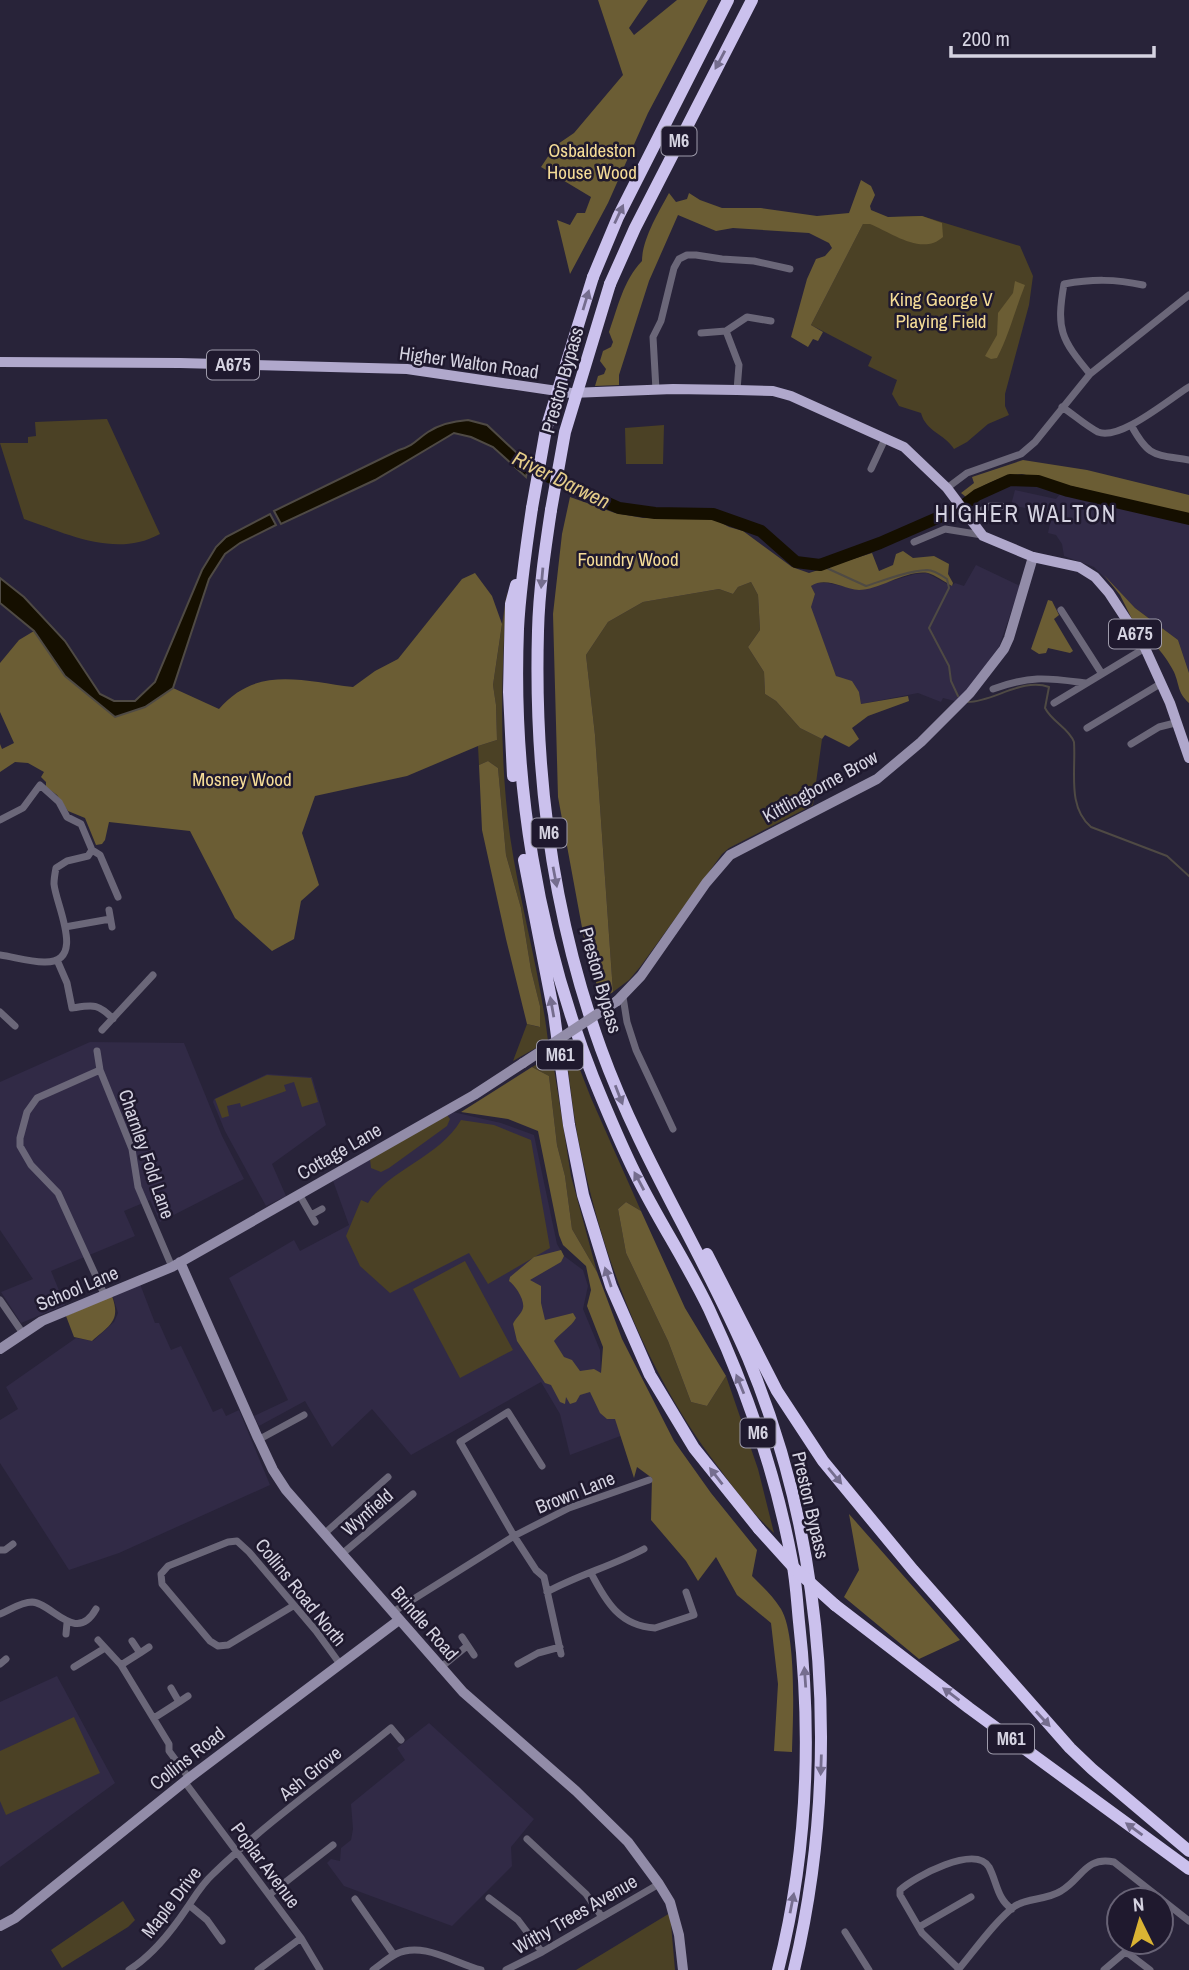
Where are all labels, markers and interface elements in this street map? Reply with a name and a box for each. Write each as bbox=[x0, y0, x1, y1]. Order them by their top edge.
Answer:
scale bar bbox=[951, 14, 1154, 58]
text: 200 m bbox=[962, 24, 1010, 53]
one-way arrow bbox=[714, 50, 726, 70]
road number: M6 bbox=[662, 126, 696, 156]
park label: Osbaldeston House Wood bbox=[547, 137, 637, 185]
one-way arrow bbox=[614, 204, 625, 224]
park label: King George V Playing Field bbox=[889, 286, 993, 334]
one-way arrow bbox=[581, 289, 591, 310]
street label: Preston Bypass bbox=[534, 324, 590, 436]
street label: Higher Walton Road bbox=[398, 339, 540, 385]
road number: A675 bbox=[207, 351, 259, 380]
water label: River Darwen bbox=[508, 443, 615, 516]
district label: HIGHER WALTON bbox=[935, 498, 1117, 529]
park label: Foundry Wood bbox=[577, 546, 679, 572]
one-way arrow bbox=[536, 567, 547, 589]
road number: A675 bbox=[1109, 620, 1161, 648]
street label: Kittlingborne Brow bbox=[758, 743, 883, 828]
park label: Mosney Wood bbox=[192, 766, 292, 792]
road number: M6 bbox=[532, 818, 566, 848]
one-way arrow bbox=[550, 866, 561, 888]
street label: Preston Bypass bbox=[573, 924, 629, 1036]
one-way arrow bbox=[547, 996, 558, 1018]
road number: M61 bbox=[537, 1040, 583, 1070]
one-way arrow bbox=[613, 1085, 624, 1106]
street label: Charnley Fold Lane bbox=[113, 1086, 181, 1222]
street label: Cottage Lane bbox=[292, 1116, 386, 1186]
one-way arrow bbox=[633, 1171, 645, 1190]
street label: School Lane bbox=[32, 1259, 122, 1317]
one-way arrow bbox=[603, 1266, 613, 1287]
one-way arrow bbox=[735, 1373, 746, 1394]
road number: M6 bbox=[740, 1418, 776, 1448]
street label: Preston Bypass bbox=[786, 1449, 836, 1561]
street label: Brown Lane bbox=[532, 1464, 618, 1520]
one-way arrow bbox=[709, 1467, 724, 1485]
one-way arrow bbox=[828, 1467, 843, 1485]
street label: Wynfield bbox=[336, 1482, 398, 1542]
street label: Collins Road North bbox=[249, 1533, 353, 1651]
street label: Brindle Road bbox=[385, 1580, 465, 1666]
one-way arrow bbox=[799, 1665, 810, 1687]
one-way arrow bbox=[941, 1687, 960, 1701]
one-way arrow bbox=[1035, 1710, 1051, 1728]
street label: Collins Road bbox=[144, 1720, 230, 1796]
road number: M61 bbox=[988, 1724, 1034, 1754]
street label: Ash Grove bbox=[272, 1740, 347, 1807]
one-way arrow bbox=[815, 1754, 826, 1776]
street label: Poplar Avenue bbox=[225, 1817, 307, 1913]
one-way arrow bbox=[1125, 1822, 1143, 1836]
street label: Maple Drive bbox=[135, 1861, 207, 1943]
street label: Withy Trees Avenue bbox=[508, 1868, 642, 1960]
north arrow bbox=[1105, 1886, 1175, 1956]
text: N bbox=[1132, 1891, 1145, 1918]
one-way arrow bbox=[787, 1892, 798, 1914]

